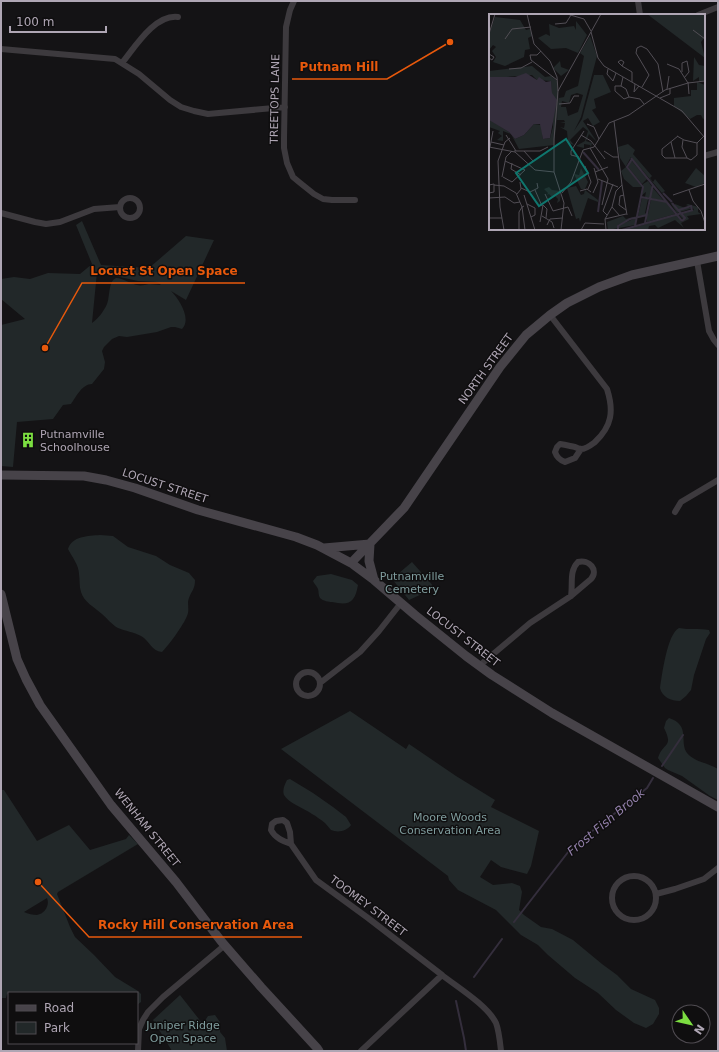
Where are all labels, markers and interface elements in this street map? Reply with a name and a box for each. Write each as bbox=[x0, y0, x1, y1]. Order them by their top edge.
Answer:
scale bar bbox=[10, 8, 106, 34]
inset map bbox=[489, 14, 705, 230]
text: 100 m bbox=[16, 15, 54, 29]
street label: TREETOPS LANE bbox=[268, 54, 282, 145]
callout: Putnam Hill bbox=[292, 55, 387, 79]
text: Putnam Hill bbox=[300, 60, 378, 74]
callout: Locust St Open Space bbox=[82, 259, 245, 283]
text: Locust St Open Space bbox=[90, 264, 238, 278]
street label: NORTH STREET bbox=[456, 331, 516, 407]
place label: Putnamville Schoolhouse bbox=[40, 428, 110, 454]
building icon: Putnamville Schoolhouse bbox=[19, 431, 37, 449]
street label: LOCUST STREET bbox=[121, 466, 210, 506]
park label: Putnamville Cemetery bbox=[380, 570, 445, 596]
street label: LOCUST STREET bbox=[424, 604, 502, 670]
water label: Frost Fish Brook bbox=[564, 785, 648, 858]
street label: WENHAM STREET bbox=[111, 786, 183, 870]
park label: Moore Woods Conservation Area bbox=[399, 811, 501, 837]
street label: TOOMEY STREET bbox=[326, 872, 409, 939]
callout: Rocky Hill Conservation Area bbox=[89, 913, 302, 937]
text: Rocky Hill Conservation Area bbox=[98, 918, 294, 932]
legend bbox=[8, 992, 138, 1044]
text: Road bbox=[44, 1001, 74, 1015]
north arrow bbox=[671, 1004, 711, 1044]
park label: Juniper Ridge Open Space bbox=[145, 1019, 220, 1045]
text: Park bbox=[44, 1021, 70, 1035]
text: N bbox=[691, 1022, 707, 1037]

